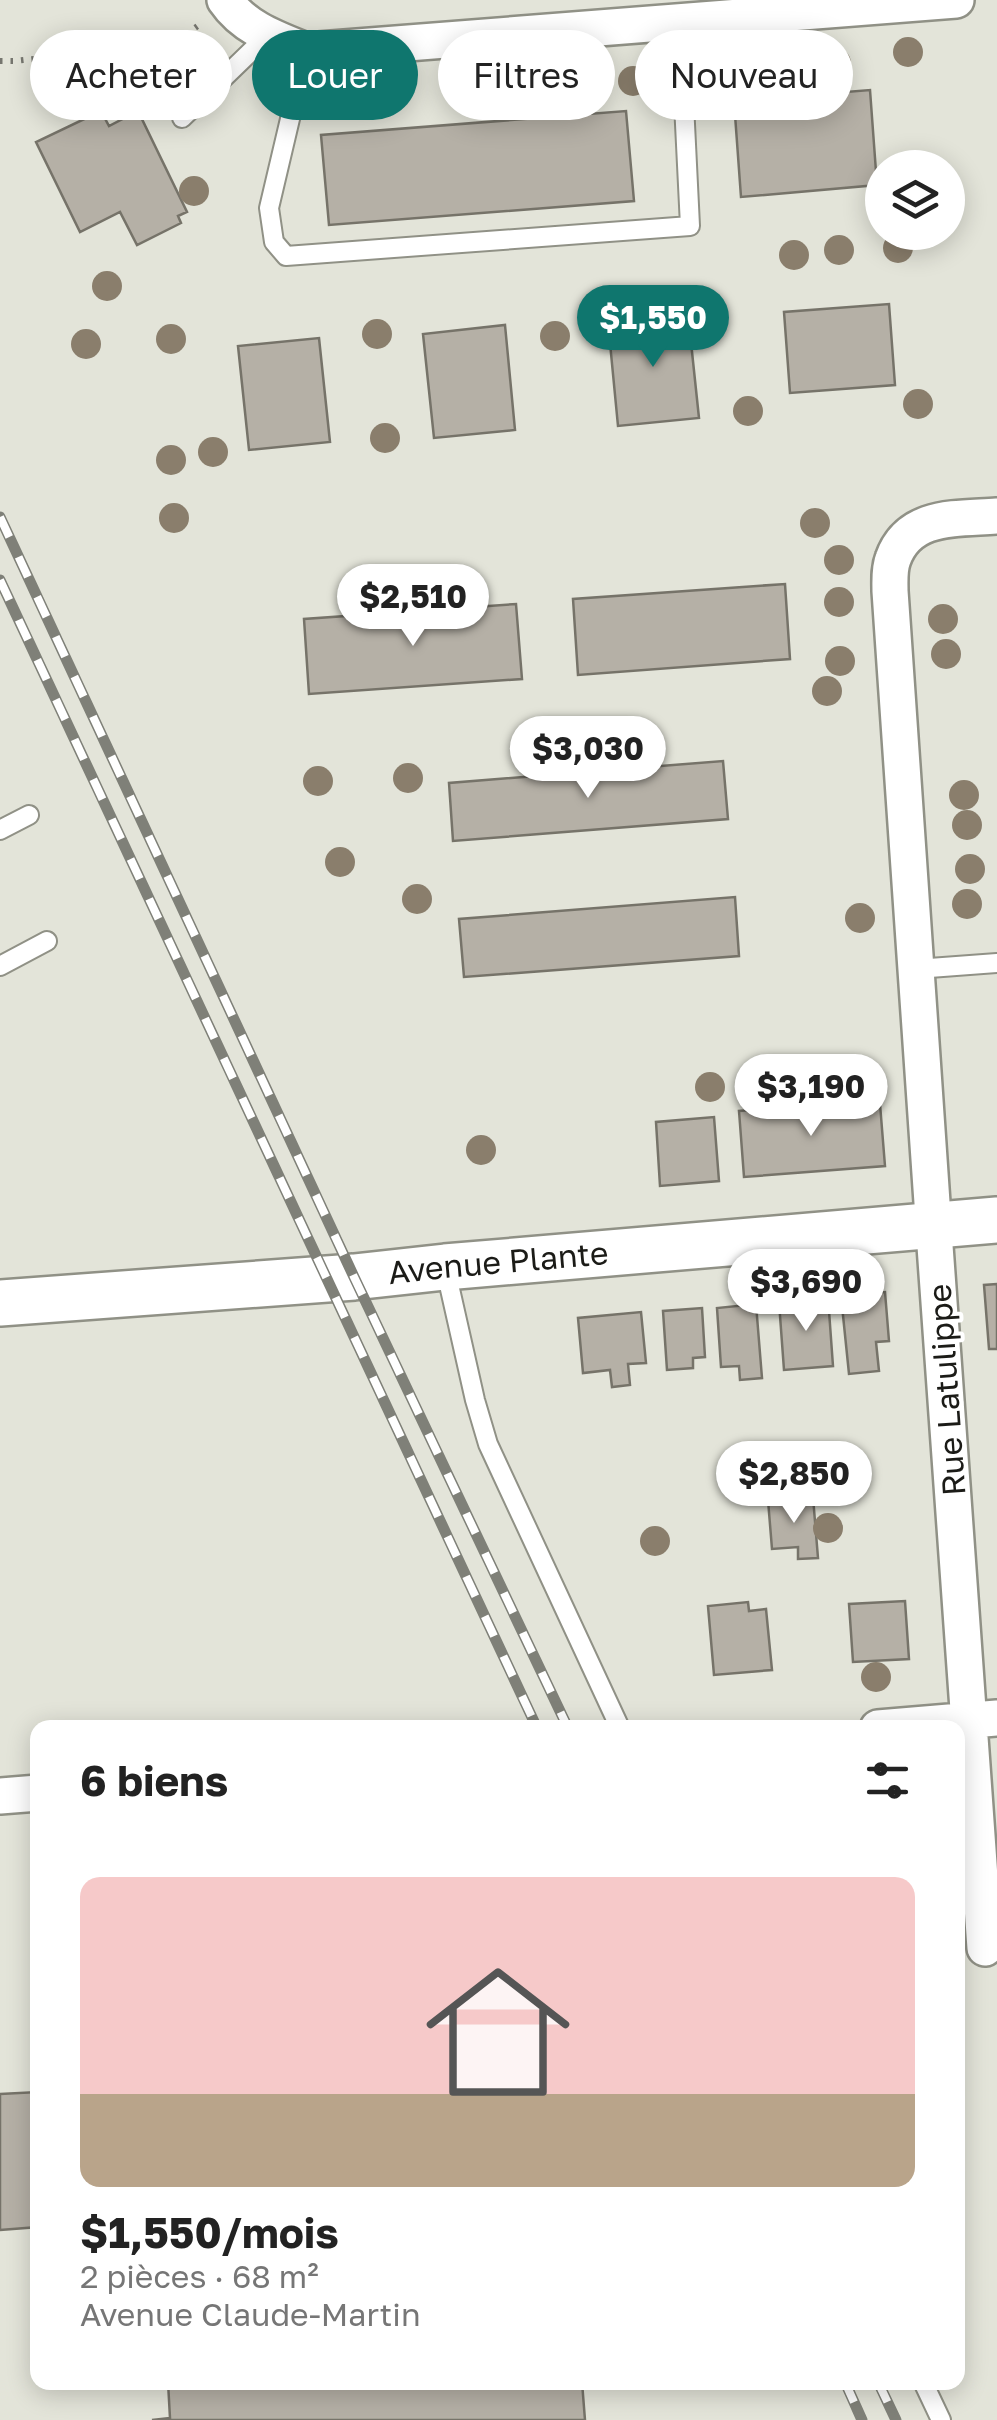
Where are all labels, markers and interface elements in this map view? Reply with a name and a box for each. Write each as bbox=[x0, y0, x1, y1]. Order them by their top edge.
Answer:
chip: Acheter bbox=[30, 30, 232, 120]
chip: Louer bbox=[252, 30, 418, 120]
chip: Filtres bbox=[438, 30, 615, 120]
chip: Nouveau bbox=[635, 30, 853, 120]
map controls bbox=[865, 150, 965, 250]
button: layers bbox=[865, 150, 965, 250]
pin: $1,550 bbox=[572, 285, 734, 370]
text: $1,550 bbox=[599, 298, 707, 336]
pin: $2,510 bbox=[332, 564, 494, 649]
text: $2,510 bbox=[359, 577, 467, 615]
pin: $3,030 bbox=[507, 716, 669, 801]
text: $3,030 bbox=[532, 729, 644, 767]
pin: $3,190 bbox=[730, 1054, 892, 1139]
text: $3,190 bbox=[757, 1067, 865, 1105]
street label: Avenue Plante bbox=[386, 1233, 610, 1291]
pin: $3,690 bbox=[725, 1249, 887, 1334]
text: $3,690 bbox=[750, 1262, 862, 1300]
street label: Rue Latulippe bbox=[920, 1283, 972, 1497]
pin: $2,850 bbox=[713, 1441, 875, 1526]
text: $2,850 bbox=[738, 1454, 850, 1492]
icon: filters bbox=[860, 1753, 915, 1808]
text: 6 biens bbox=[80, 1755, 228, 1805]
icon: home bbox=[408, 1942, 588, 2122]
text: $1,550/mois bbox=[80, 2207, 339, 2257]
text: 2 pièces · 68 m² bbox=[80, 2257, 319, 2295]
text: Avenue Claude-Martin bbox=[80, 2295, 421, 2333]

